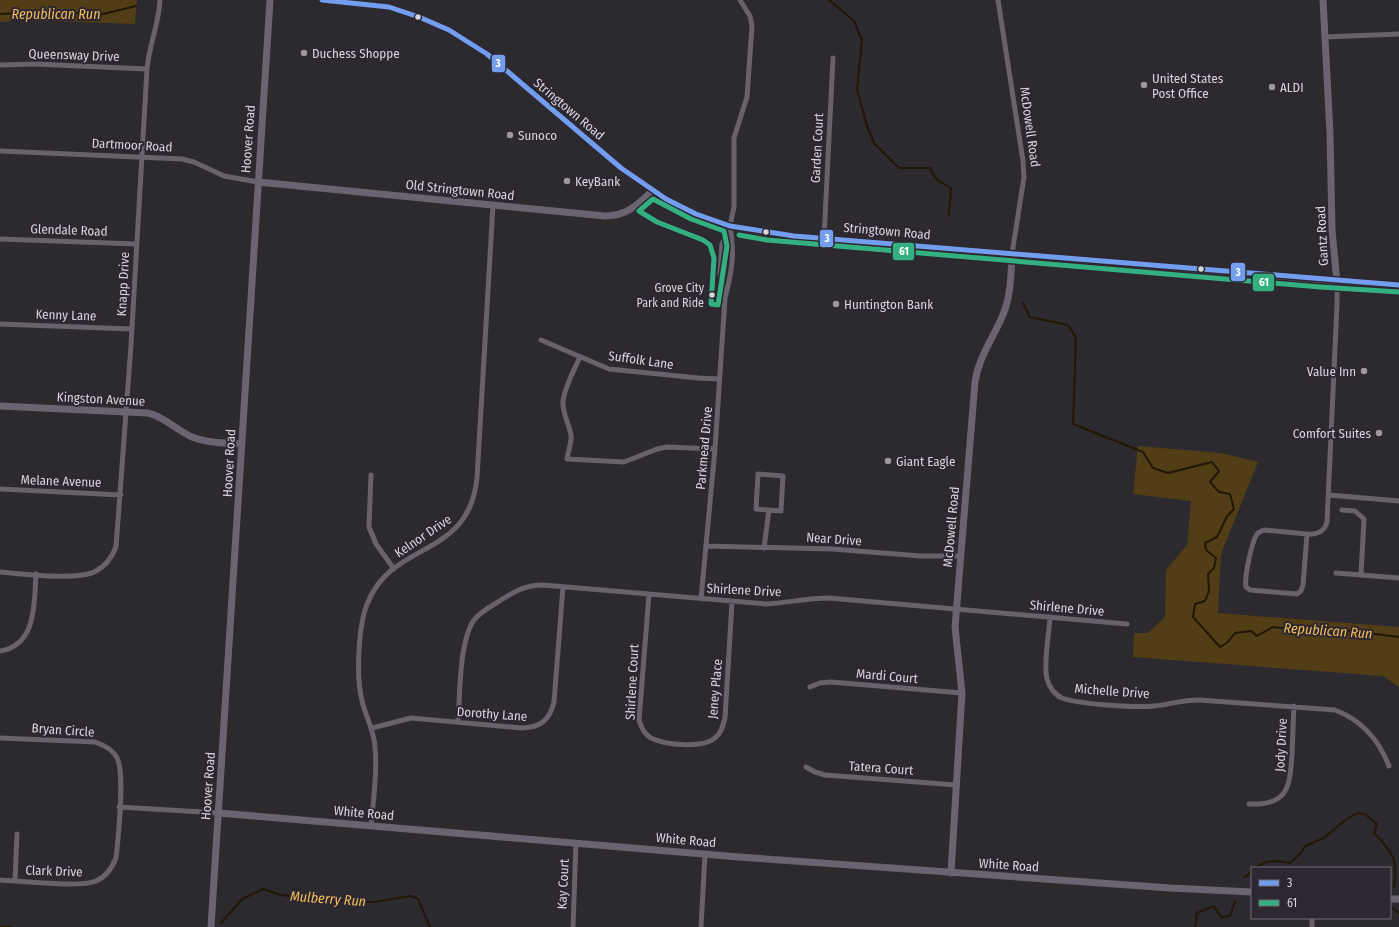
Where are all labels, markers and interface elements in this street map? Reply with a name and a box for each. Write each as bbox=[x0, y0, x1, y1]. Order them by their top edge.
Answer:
water label: Republican Run bbox=[12, 6, 100, 23]
unlabelled marker bbox=[413, 12, 423, 22]
street label: Queensway Drive bbox=[28, 46, 120, 64]
place label: Duchess Shoppe bbox=[312, 46, 400, 61]
marker: Duchess Shoppe bbox=[299, 48, 309, 58]
line badge: 3 bbox=[491, 54, 506, 73]
text: 3 bbox=[494, 57, 501, 70]
place label: United States Post Office bbox=[1152, 71, 1224, 101]
street label: Stringtown Road bbox=[531, 75, 607, 143]
marker: United States Post Office bbox=[1139, 80, 1149, 90]
place label: ALDI bbox=[1280, 80, 1304, 95]
marker: ALDI bbox=[1267, 82, 1277, 92]
street label: McDowell Road bbox=[1017, 86, 1043, 168]
street label: Hoover Road bbox=[238, 104, 258, 174]
street label: Garden Court bbox=[808, 112, 826, 183]
place label: Sunoco bbox=[518, 128, 557, 143]
marker: Sunoco bbox=[505, 130, 515, 140]
street label: Dartmoor Road bbox=[91, 135, 173, 155]
place label: KeyBank bbox=[575, 174, 621, 189]
marker: KeyBank bbox=[562, 176, 572, 186]
street label: Old Stringtown Road bbox=[405, 177, 515, 203]
street label: Gantz Road bbox=[1313, 206, 1331, 266]
street label: Stringtown Road bbox=[843, 220, 931, 242]
street label: Glendale Road bbox=[30, 221, 108, 239]
unlabelled marker bbox=[761, 227, 771, 237]
line badge: 3 bbox=[819, 229, 834, 248]
text: 3 bbox=[823, 232, 830, 245]
line badge: 61 bbox=[892, 242, 915, 261]
text: 61 bbox=[899, 245, 909, 258]
street label: Knapp Drive bbox=[114, 251, 132, 317]
line badge: 3 bbox=[1230, 262, 1246, 282]
unlabelled marker bbox=[1196, 264, 1206, 274]
text: 3 bbox=[1234, 266, 1241, 279]
line badge: 61 bbox=[1252, 273, 1275, 292]
text: 61 bbox=[1259, 276, 1269, 289]
place label: Grove City Park and Ride bbox=[636, 281, 705, 310]
marker: Grove City Park and Ride bbox=[707, 290, 717, 300]
place label: Huntington Bank bbox=[844, 297, 934, 312]
marker: Huntington Bank bbox=[831, 299, 841, 309]
street label: Kenny Lane bbox=[35, 306, 97, 324]
street label: Suffolk Lane bbox=[607, 348, 675, 372]
place label: Value Inn bbox=[1307, 364, 1356, 379]
marker: Value Inn bbox=[1359, 366, 1369, 376]
street label: Kingston Avenue bbox=[56, 389, 146, 409]
street label: Parkmead Drive bbox=[693, 406, 715, 490]
place label: Comfort Suites bbox=[1293, 426, 1371, 441]
marker: Comfort Suites bbox=[1374, 428, 1384, 438]
street label: Hoover Road bbox=[220, 429, 238, 497]
place label: Giant Eagle bbox=[896, 454, 955, 469]
marker: Giant Eagle bbox=[883, 456, 893, 466]
street label: Melane Avenue bbox=[20, 472, 102, 490]
street label: McDowell Road bbox=[940, 486, 962, 568]
street label: Kelnor Drive bbox=[392, 512, 454, 560]
street label: Near Drive bbox=[806, 530, 862, 548]
street label: Shirlene Drive bbox=[706, 581, 782, 599]
street label: Shirlene Drive bbox=[1029, 597, 1105, 619]
water label: Republican Run bbox=[1283, 619, 1373, 643]
street label: Shirlene Court bbox=[623, 643, 642, 720]
street label: Jeney Place bbox=[705, 658, 725, 720]
street label: Mardi Court bbox=[856, 666, 919, 686]
street label: Michelle Drive bbox=[1074, 681, 1150, 701]
street label: Dorothy Lane bbox=[456, 704, 528, 724]
street label: Jody Drive bbox=[1272, 718, 1290, 772]
street label: Bryan Circle bbox=[31, 720, 95, 740]
street label: Hoover Road bbox=[198, 751, 218, 821]
street label: Tatera Court bbox=[848, 758, 914, 778]
street label: White Road bbox=[333, 803, 395, 823]
street label: White Road bbox=[655, 830, 717, 850]
street label: White Road bbox=[978, 855, 1040, 875]
street label: Kay Court bbox=[554, 858, 572, 910]
street label: Clark Drive bbox=[25, 863, 83, 879]
legend bbox=[1251, 867, 1391, 919]
text: 3 bbox=[1287, 876, 1292, 890]
water label: Mulberry Run bbox=[289, 888, 367, 910]
text: 61 bbox=[1287, 896, 1297, 910]

